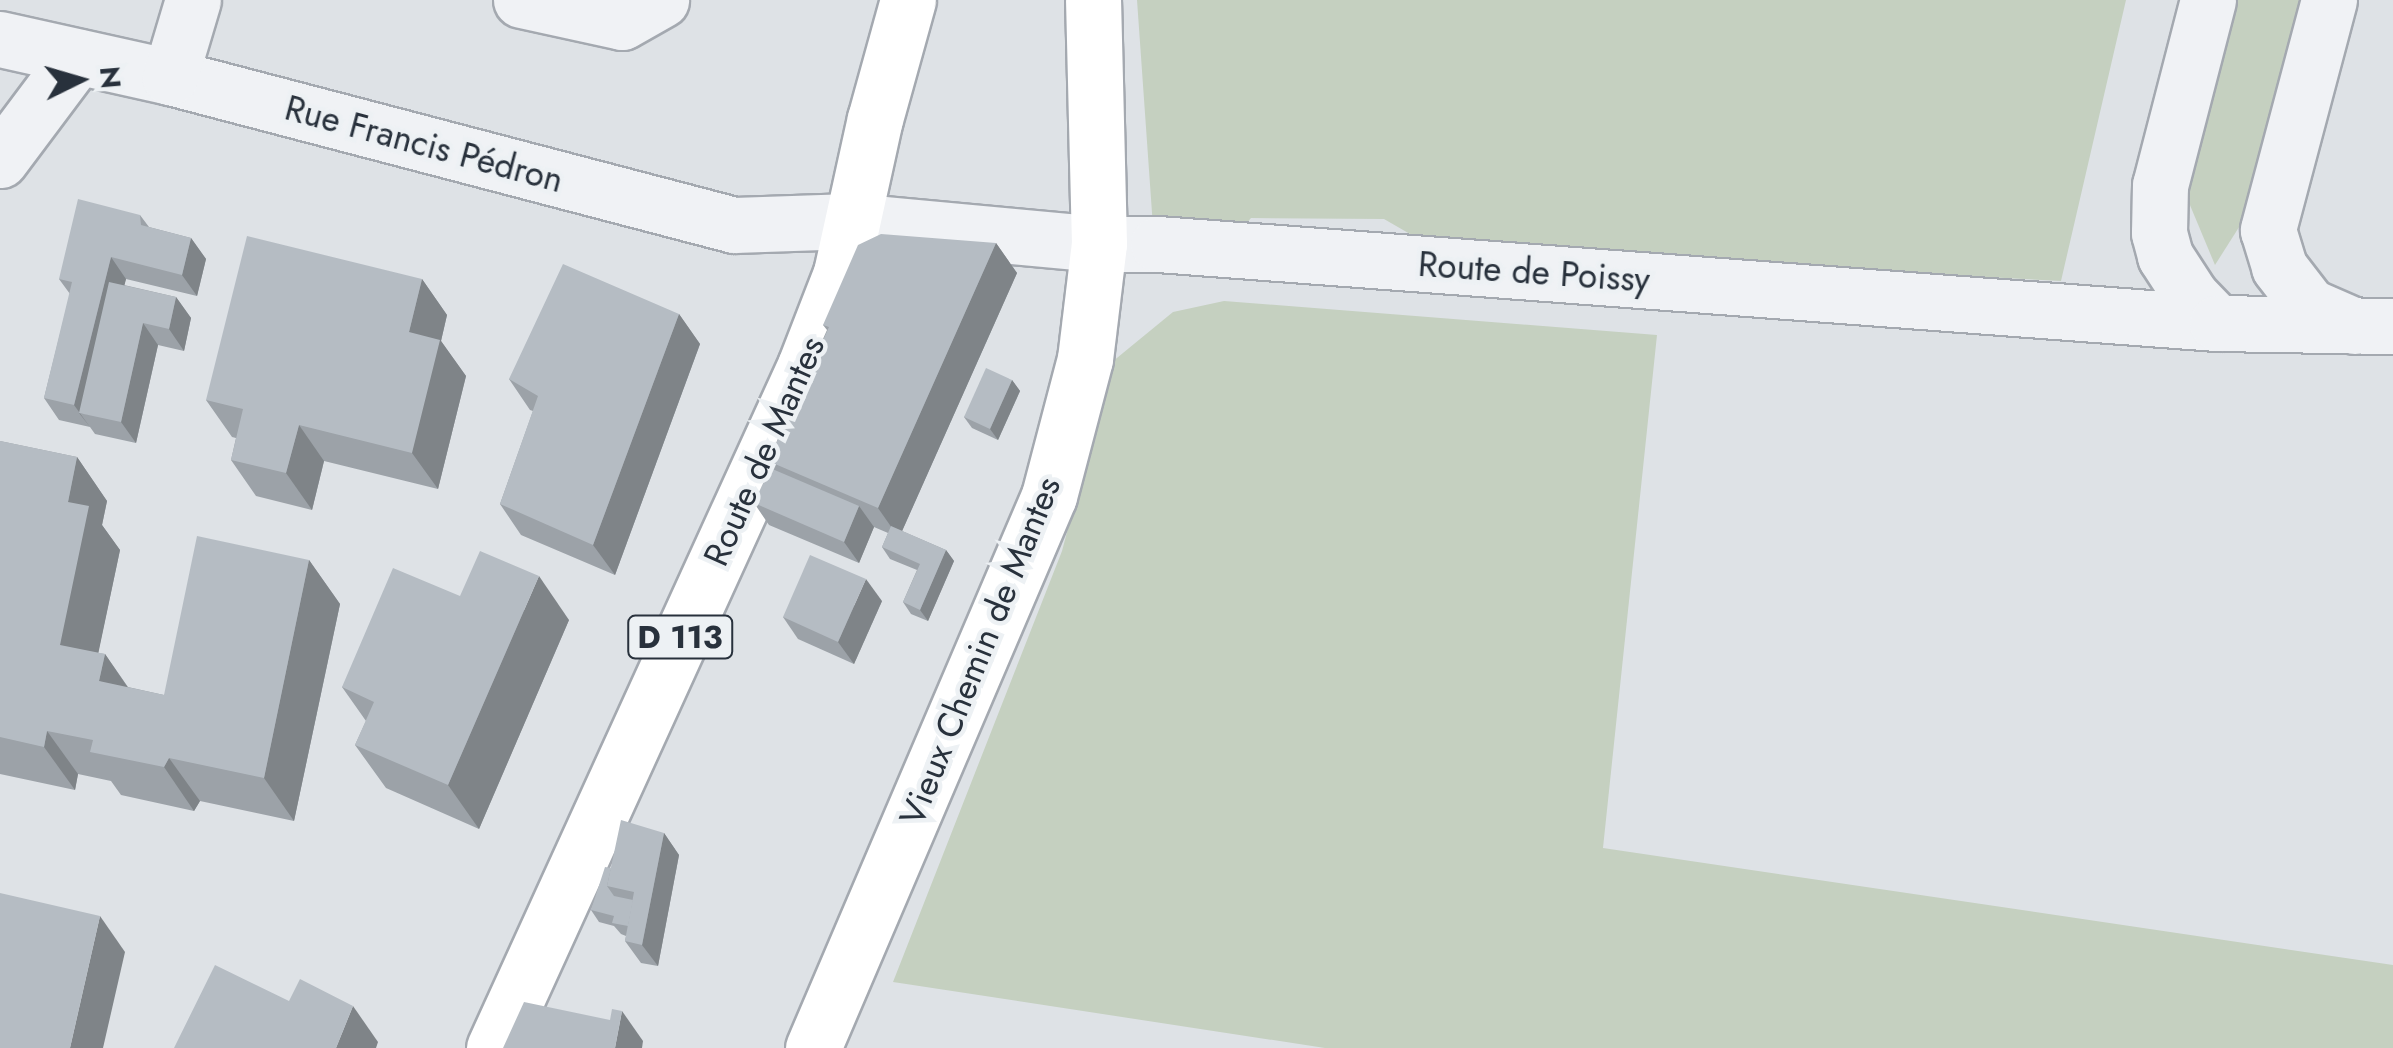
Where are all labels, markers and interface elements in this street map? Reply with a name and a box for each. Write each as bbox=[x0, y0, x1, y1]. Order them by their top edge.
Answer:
north arrow bbox=[30, 30, 130, 130]
text: N bbox=[89, 64, 132, 90]
street label: Rue Francis Pédron bbox=[280, 87, 568, 201]
street label: Route de Poissy bbox=[1417, 243, 1651, 301]
street label: Route de Mantes bbox=[695, 330, 833, 572]
street label: Vieux Chemin de Mantes bbox=[891, 471, 1069, 831]
road number: D 113 bbox=[625, 610, 735, 664]

